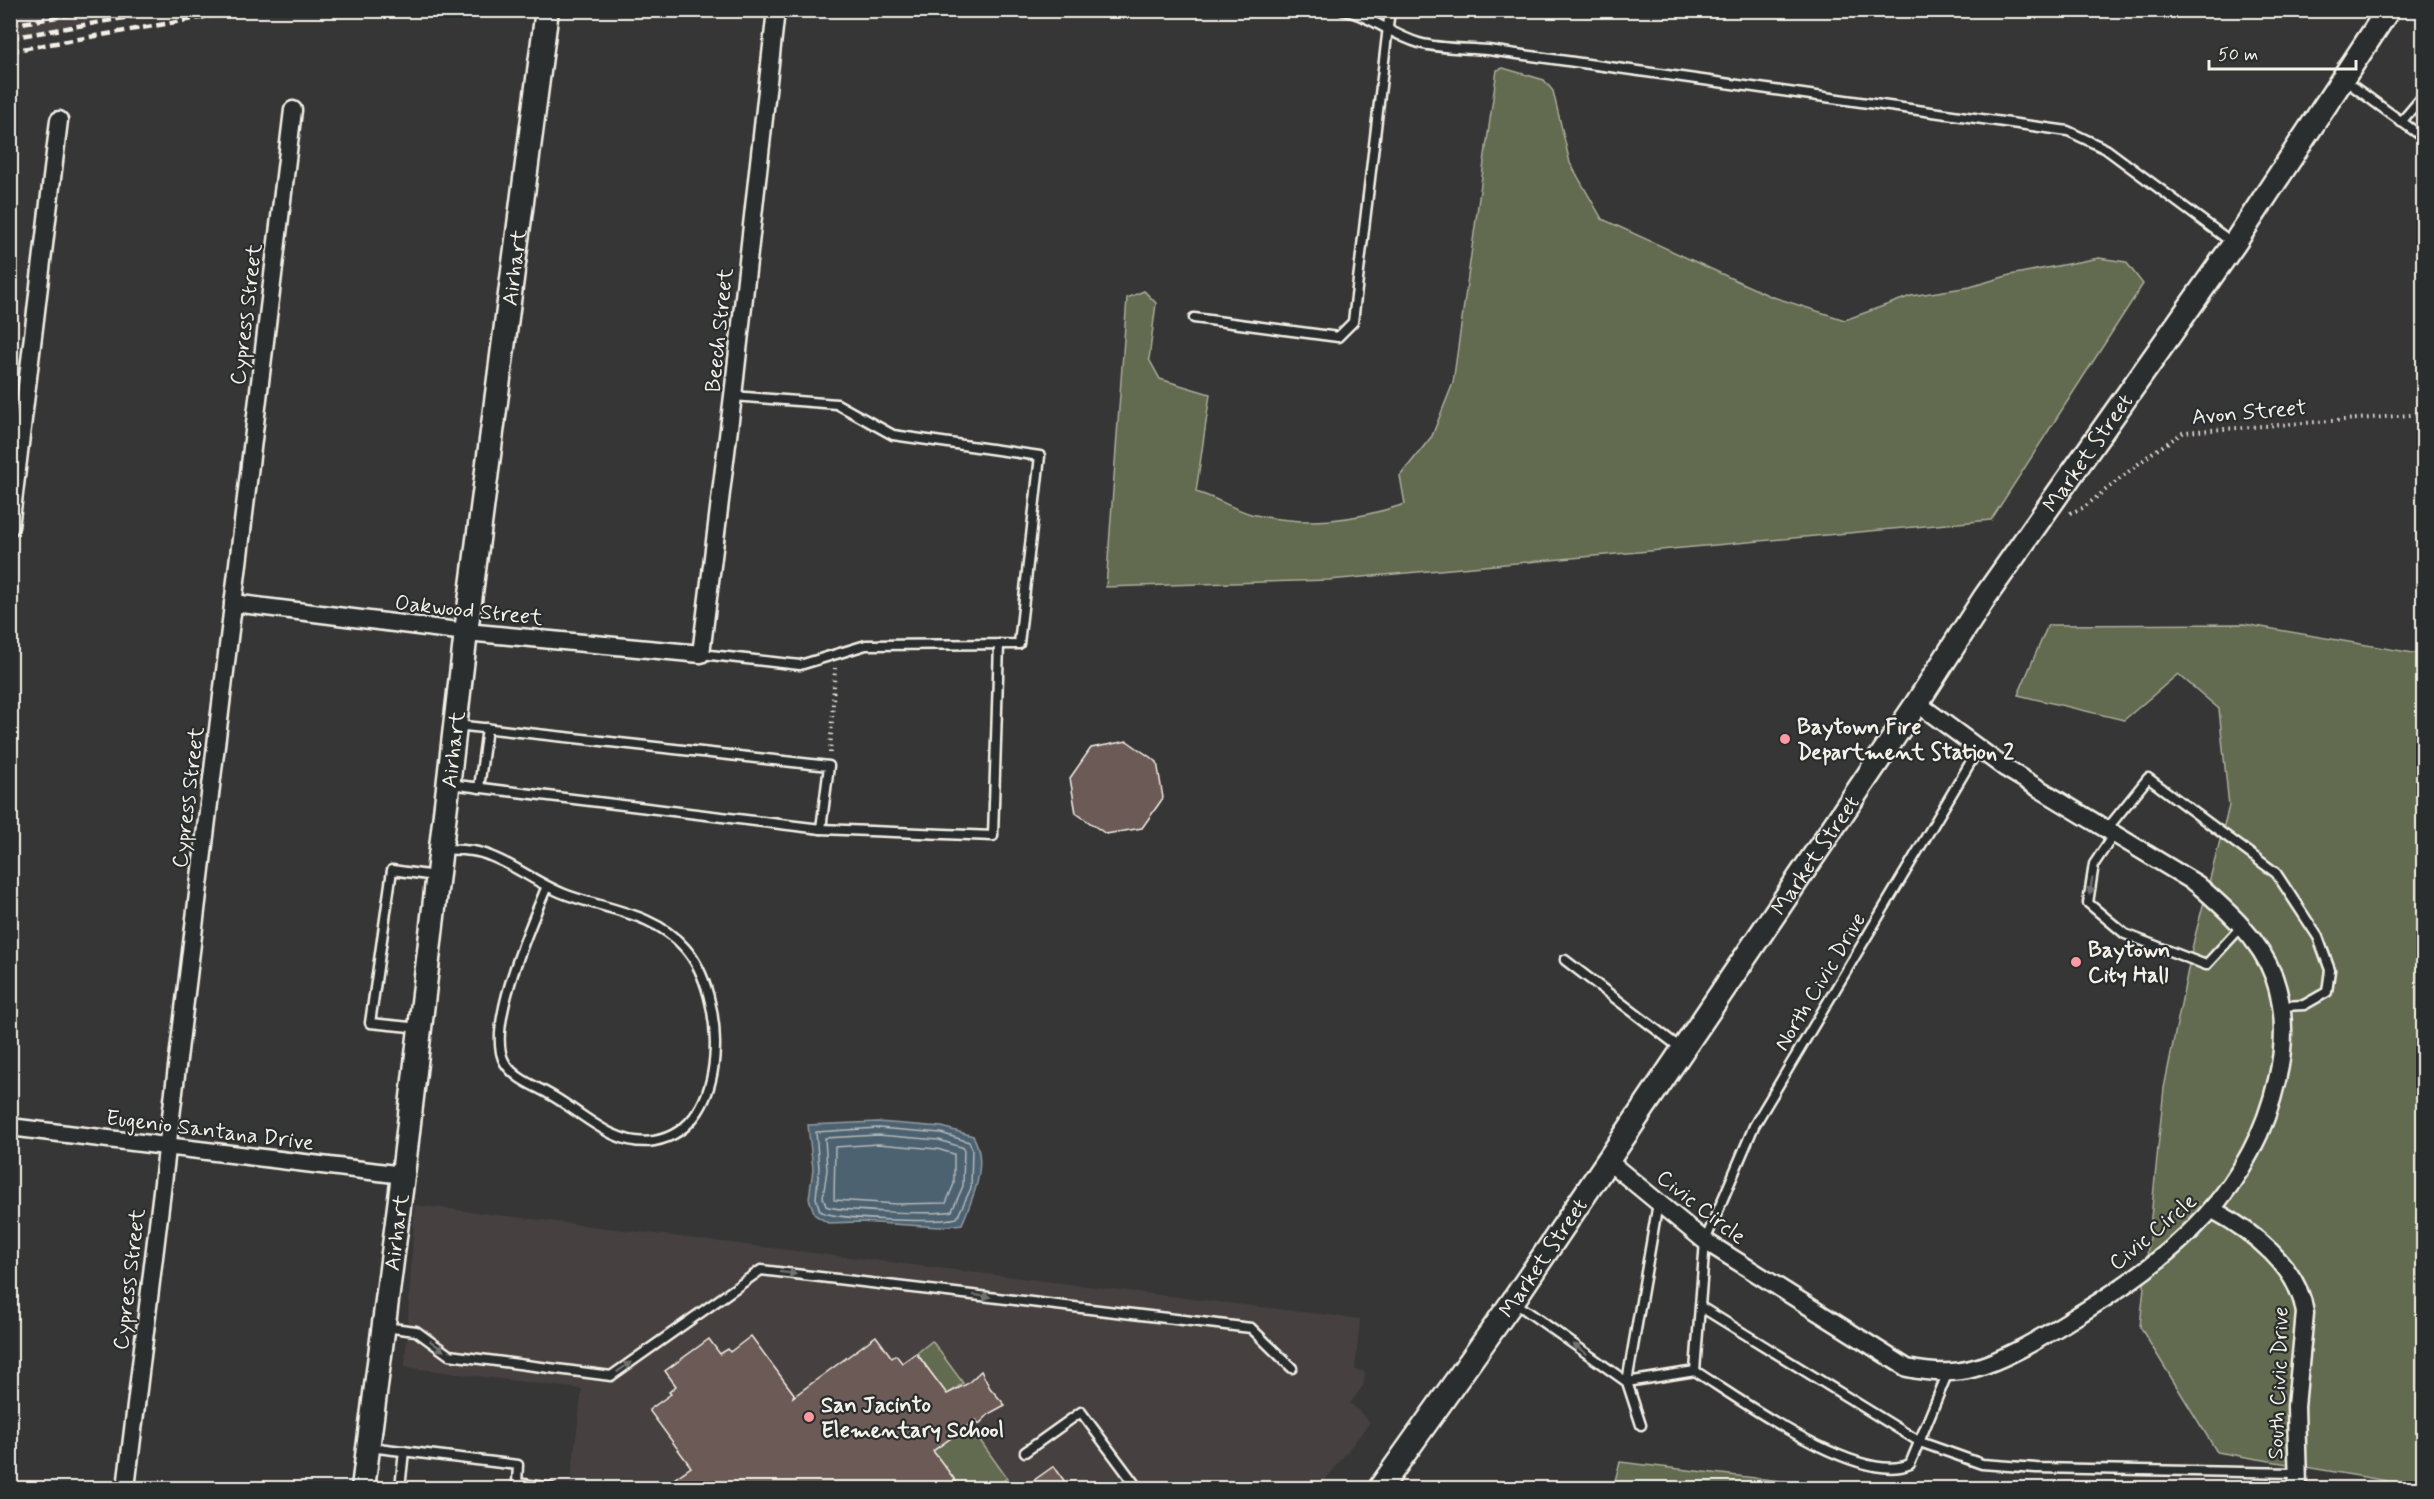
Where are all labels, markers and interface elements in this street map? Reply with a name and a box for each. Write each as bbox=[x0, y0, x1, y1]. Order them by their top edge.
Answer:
scale bar bbox=[2209, 33, 2356, 71]
text: 50 m bbox=[2218, 43, 2258, 67]
street label: Airhart bbox=[497, 227, 534, 308]
street label: Cypress Street bbox=[224, 242, 270, 387]
street label: Beech Street bbox=[700, 266, 740, 394]
street label: Market Street bbox=[2037, 389, 2140, 518]
street label: Avon Street bbox=[2191, 394, 2308, 432]
street label: Oakwood Street bbox=[393, 589, 544, 633]
street label: Airhart bbox=[436, 710, 473, 790]
place label: Baytown Fire Department Station 2 bbox=[1797, 714, 2014, 767]
street label: Cypress Street bbox=[166, 725, 212, 870]
marker: Baytown Fire Department Station 2 bbox=[1778, 732, 1792, 746]
street label: Market Street bbox=[1766, 791, 1867, 921]
one-way arrow bbox=[2086, 876, 2095, 895]
street label: North Civic Drive bbox=[1768, 908, 1873, 1056]
place label: Baytown City Hall bbox=[2088, 937, 2170, 990]
marker: Baytown City Hall bbox=[2069, 955, 2083, 969]
street label: Eugenio Santana Drive bbox=[104, 1104, 316, 1159]
street label: Civic Circle bbox=[1650, 1164, 1751, 1251]
street label: Civic Circle bbox=[2104, 1188, 2203, 1277]
street label: Airhart bbox=[379, 1192, 416, 1272]
street label: Market Street bbox=[1493, 1193, 1594, 1324]
street label: Cypress Street bbox=[107, 1207, 153, 1352]
one-way arrow bbox=[779, 1268, 798, 1278]
one-way arrow bbox=[972, 1291, 991, 1301]
street label: South Civic Drive bbox=[2262, 1306, 2296, 1460]
one-way arrow bbox=[428, 1340, 444, 1352]
one-way arrow bbox=[1572, 1343, 1587, 1355]
one-way arrow bbox=[616, 1361, 632, 1373]
place label: San Jacinto Elementary School bbox=[821, 1392, 1004, 1445]
marker: San Jacinto Elementary School bbox=[802, 1410, 816, 1424]

